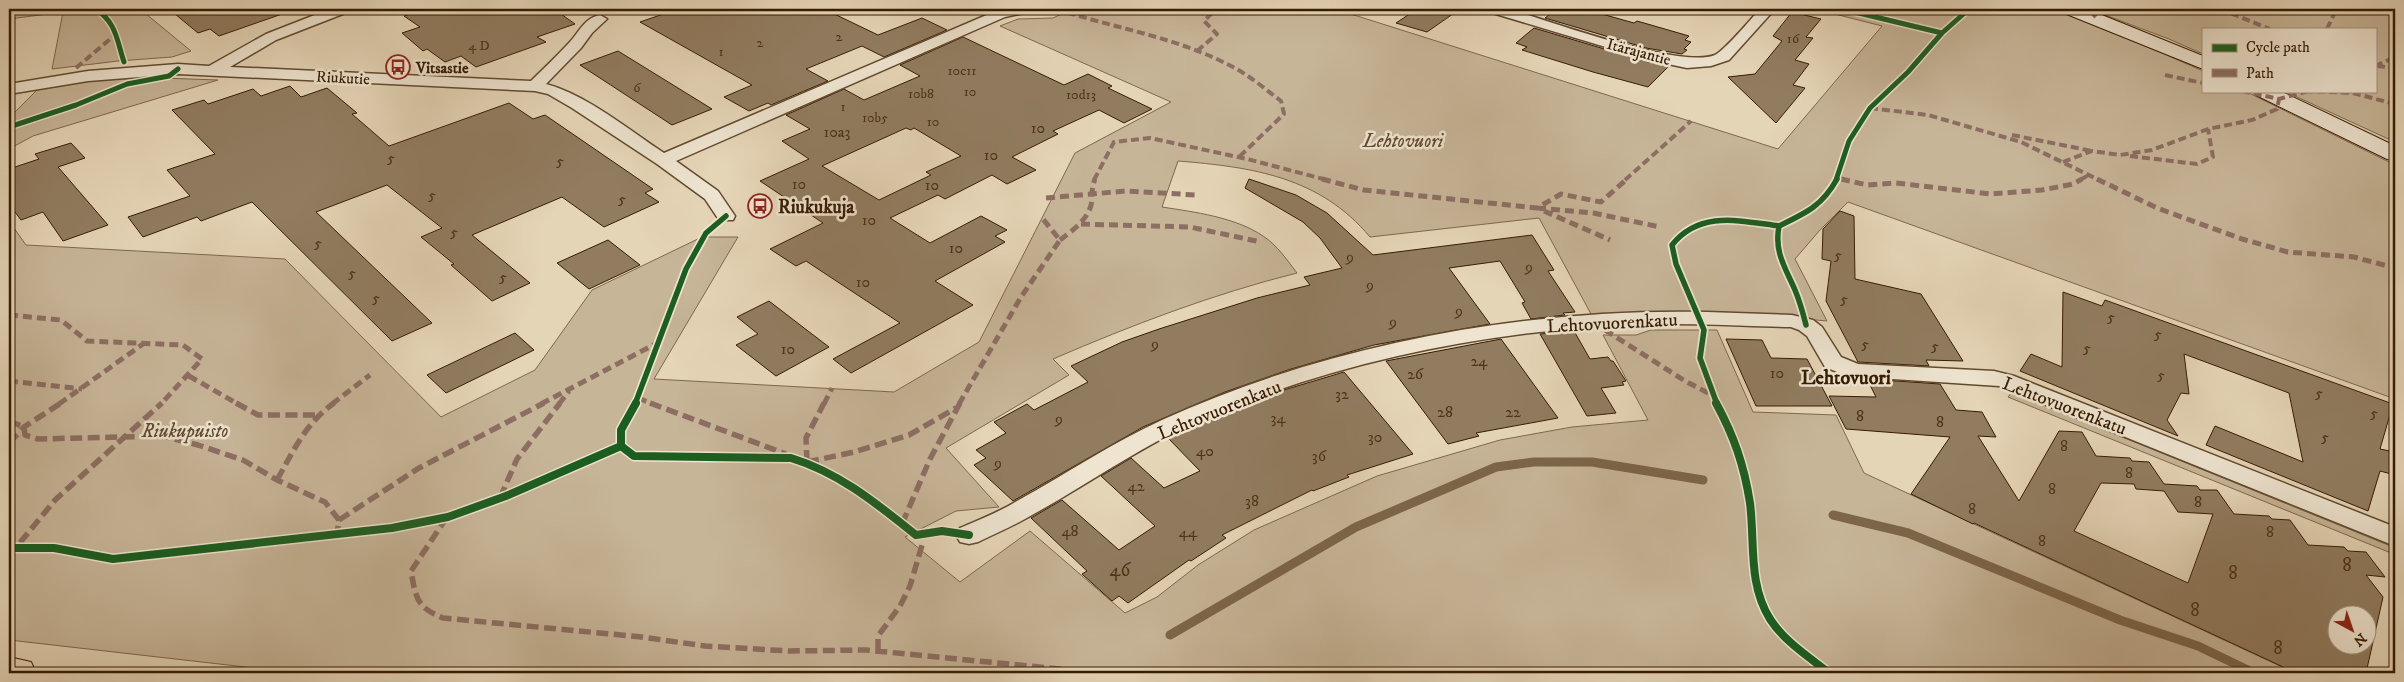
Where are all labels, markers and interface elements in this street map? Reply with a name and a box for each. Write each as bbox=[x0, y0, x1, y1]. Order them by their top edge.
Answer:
house number: 2 bbox=[836, 28, 843, 46]
legend bbox=[2202, 28, 2376, 92]
house number: 16 bbox=[1787, 30, 1800, 48]
house number: 2 bbox=[757, 34, 764, 52]
street label: Itärajantie bbox=[1604, 34, 1673, 70]
house number: 4 D bbox=[468, 37, 490, 55]
text: Cycle path bbox=[2246, 38, 2310, 57]
house number: 1 bbox=[718, 43, 724, 61]
bus stop icon: Vitsastie bbox=[385, 54, 411, 80]
place label: Vitsastie bbox=[415, 58, 469, 78]
house number: 10c11 bbox=[948, 62, 976, 80]
text: Path bbox=[2246, 64, 2274, 83]
street label: Riukutie bbox=[316, 67, 371, 89]
house number: 6 bbox=[633, 79, 641, 97]
house number: 10 bbox=[964, 83, 976, 101]
house number: 10b8 bbox=[908, 85, 934, 103]
house number: 10d13 bbox=[1066, 86, 1096, 104]
house number: 1 bbox=[840, 98, 846, 116]
house number: 10b5 bbox=[862, 109, 888, 127]
house number: 10 bbox=[927, 113, 939, 131]
house number: 10 bbox=[1031, 118, 1045, 138]
house number: 10a3 bbox=[823, 122, 851, 142]
park label: Lehtovuori bbox=[1362, 130, 1444, 153]
house number: 10 bbox=[984, 145, 998, 165]
house number: 5 bbox=[387, 148, 395, 168]
house number: 5 bbox=[556, 151, 564, 171]
house number: 10 bbox=[792, 174, 806, 194]
house number: 10 bbox=[925, 175, 939, 195]
house number: 5 bbox=[428, 185, 436, 205]
house number: 5 bbox=[618, 189, 626, 209]
bus stop icon: Riukukuja bbox=[747, 193, 773, 219]
place label: Riukukuja bbox=[778, 196, 855, 220]
house number: 10 bbox=[862, 210, 876, 230]
house number: 5 bbox=[450, 222, 458, 242]
house number: 5 bbox=[314, 233, 322, 253]
house number: 10 bbox=[949, 238, 963, 258]
house number: 5 bbox=[1834, 245, 1842, 265]
house number: 9 bbox=[1345, 247, 1354, 267]
house number: 9 bbox=[1524, 257, 1533, 277]
house number: 5 bbox=[348, 263, 356, 283]
house number: 5 bbox=[499, 267, 507, 287]
house number: 10 bbox=[856, 272, 870, 292]
house number: 9 bbox=[1365, 275, 1374, 295]
house number: 5 bbox=[372, 288, 380, 308]
house number: 5 bbox=[1840, 289, 1848, 309]
house number: 9 bbox=[1454, 301, 1463, 321]
house number: 5 bbox=[2107, 307, 2115, 327]
street label: Lehtovuorenkatu bbox=[1546, 309, 1678, 338]
house number: 9 bbox=[1388, 312, 1397, 332]
house number: 5 bbox=[2154, 324, 2162, 344]
house number: 9 bbox=[1150, 334, 1159, 354]
house number: 5 bbox=[1861, 334, 1869, 354]
house number: 5 bbox=[1931, 336, 1939, 356]
house number: 5 bbox=[2083, 338, 2091, 358]
house number: 10 bbox=[781, 339, 795, 359]
house number: 24 bbox=[1470, 351, 1488, 371]
house number: 10 bbox=[1770, 363, 1784, 383]
house number: 26 bbox=[1407, 364, 1424, 384]
house number: 5 bbox=[2157, 365, 2165, 385]
district label: Lehtovuori bbox=[1801, 366, 1891, 391]
street label: Lehtovuorenkatu bbox=[1999, 372, 2130, 441]
street label: Lehtovuorenkatu bbox=[1154, 375, 1285, 446]
house number: 5 bbox=[2315, 383, 2323, 403]
house number: 32 bbox=[1335, 384, 1349, 404]
house number: 28 bbox=[1437, 402, 1453, 422]
house number: 22 bbox=[1505, 402, 1521, 422]
house number: 5 bbox=[2370, 403, 2378, 423]
house number: 8 bbox=[1856, 406, 1864, 426]
house number: 34 bbox=[1270, 408, 1286, 428]
house number: 9 bbox=[1054, 409, 1063, 429]
house number: 8 bbox=[1936, 412, 1944, 432]
park label: Riukupuisto bbox=[141, 420, 228, 444]
house number: 30 bbox=[1368, 427, 1382, 447]
house number: 5 bbox=[2321, 427, 2329, 447]
house number: 8 bbox=[2060, 436, 2068, 456]
house number: 40 bbox=[1196, 441, 1214, 461]
house number: 36 bbox=[1312, 446, 1327, 466]
house number: 9 bbox=[993, 453, 1002, 473]
house number: 8 bbox=[2125, 463, 2133, 483]
house number: 42 bbox=[1127, 476, 1145, 496]
house number: 8 bbox=[2048, 479, 2056, 499]
house number: 38 bbox=[1245, 491, 1259, 511]
house number: 8 bbox=[2194, 492, 2202, 512]
house number: 8 bbox=[1968, 499, 1976, 519]
house number: 48 bbox=[1061, 521, 1079, 541]
house number: 44 bbox=[1179, 522, 1198, 542]
house number: 8 bbox=[2266, 522, 2274, 542]
house number: 8 bbox=[2038, 531, 2046, 551]
house number: 8 bbox=[2342, 554, 2352, 577]
house number: 46 bbox=[1110, 559, 1132, 582]
house number: 8 bbox=[2228, 562, 2238, 585]
house number: 8 bbox=[2190, 599, 2200, 622]
north arrow bbox=[2326, 604, 2376, 654]
text: N bbox=[2349, 629, 2370, 650]
house number: 8 bbox=[2273, 637, 2283, 660]

